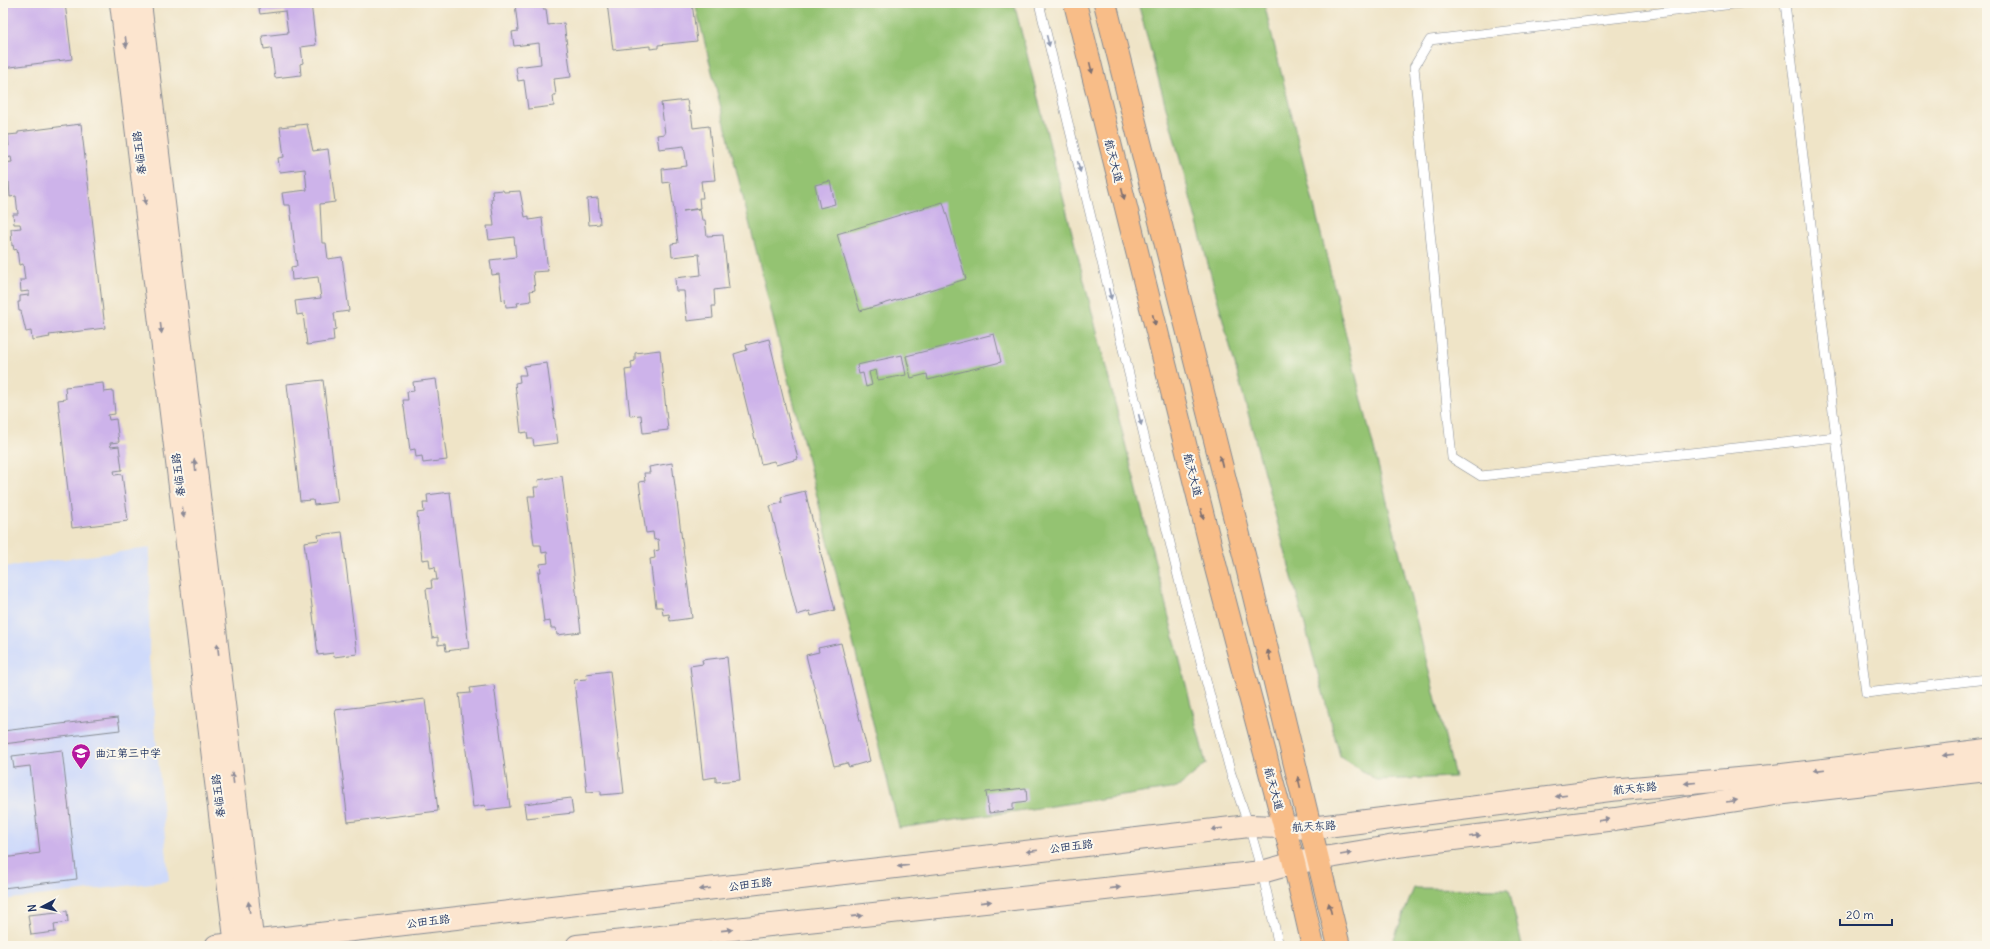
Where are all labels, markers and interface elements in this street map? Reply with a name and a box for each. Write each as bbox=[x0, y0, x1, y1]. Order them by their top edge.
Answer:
one-way arrow bbox=[1046, 35, 1052, 47]
one-way arrow bbox=[123, 36, 129, 48]
one-way arrow bbox=[1089, 62, 1095, 74]
street label: 春临五路 bbox=[129, 130, 149, 176]
street label: 航天大道 bbox=[1102, 138, 1126, 184]
one-way arrow bbox=[1076, 161, 1082, 173]
one-way arrow bbox=[1120, 188, 1126, 200]
one-way arrow bbox=[142, 193, 148, 205]
one-way arrow bbox=[1107, 287, 1113, 300]
one-way arrow bbox=[1151, 315, 1157, 327]
one-way arrow bbox=[157, 322, 164, 334]
one-way arrow bbox=[1138, 414, 1144, 426]
street label: 春临五路 bbox=[168, 452, 188, 498]
street label: 航天大道 bbox=[1181, 452, 1205, 498]
one-way arrow bbox=[1217, 455, 1223, 468]
one-way arrow bbox=[192, 458, 198, 471]
one-way arrow bbox=[180, 506, 186, 518]
one-way arrow bbox=[1200, 508, 1206, 521]
one-way arrow bbox=[214, 643, 221, 655]
one-way arrow bbox=[1265, 649, 1271, 662]
school or university icon: 曲江第三中学 bbox=[70, 742, 92, 770]
place label: 曲江第三中学 bbox=[95, 746, 161, 760]
one-way arrow bbox=[1942, 751, 1954, 758]
street label: 航天大道 bbox=[1262, 766, 1286, 812]
one-way arrow bbox=[1813, 767, 1825, 773]
one-way arrow bbox=[230, 772, 236, 784]
street label: 春临五路 bbox=[208, 773, 228, 819]
one-way arrow bbox=[1296, 776, 1302, 788]
street label: 航天东路 bbox=[1612, 779, 1658, 797]
one-way arrow bbox=[1684, 780, 1696, 786]
one-way arrow bbox=[1555, 793, 1567, 799]
one-way arrow bbox=[1726, 798, 1738, 804]
one-way arrow bbox=[1598, 817, 1610, 823]
street label: 航天东路 bbox=[1292, 818, 1336, 834]
one-way arrow bbox=[1211, 826, 1223, 833]
one-way arrow bbox=[1469, 833, 1481, 839]
street label: 公田五路 bbox=[1048, 836, 1094, 856]
one-way arrow bbox=[1026, 848, 1038, 854]
one-way arrow bbox=[1340, 851, 1352, 857]
one-way arrow bbox=[897, 863, 909, 869]
street label: 公田五路 bbox=[727, 874, 773, 894]
one-way arrow bbox=[1109, 885, 1121, 891]
one-way arrow bbox=[699, 886, 711, 892]
north arrow bbox=[22, 887, 62, 927]
one-way arrow bbox=[980, 899, 992, 905]
one-way arrow bbox=[246, 901, 252, 913]
scale bar bbox=[1840, 901, 1892, 927]
one-way arrow bbox=[1327, 902, 1333, 914]
text: N bbox=[25, 904, 39, 913]
text: 20 m bbox=[1846, 907, 1874, 922]
street label: 公田五路 bbox=[405, 911, 451, 931]
one-way arrow bbox=[850, 912, 863, 919]
one-way arrow bbox=[721, 926, 733, 933]

